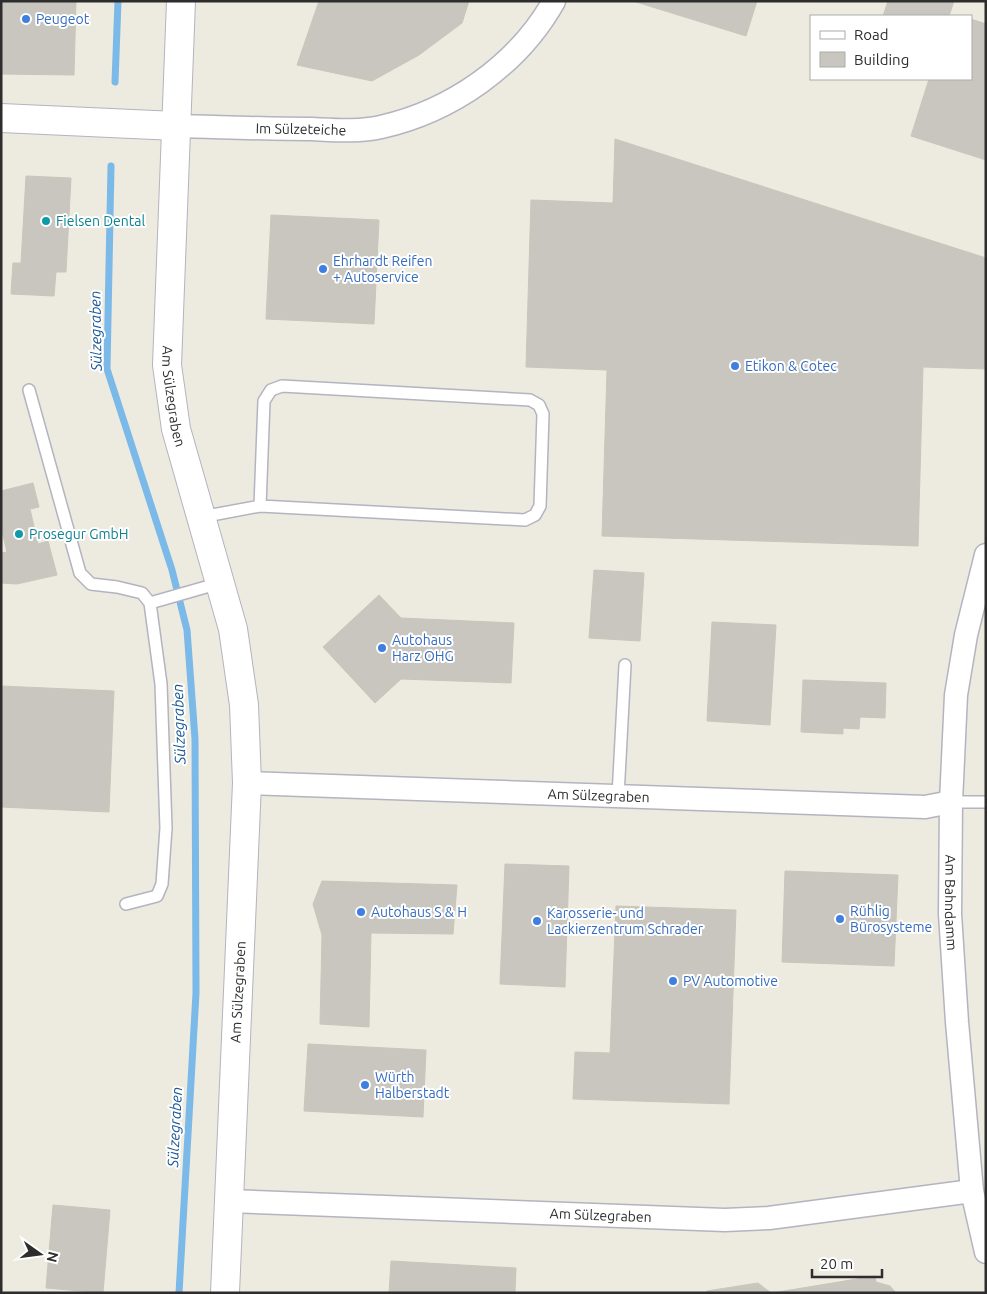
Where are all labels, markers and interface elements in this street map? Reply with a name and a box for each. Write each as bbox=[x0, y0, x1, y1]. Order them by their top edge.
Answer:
place label: Peugeot bbox=[36, 11, 90, 27]
marker: Peugeot bbox=[20, 13, 32, 25]
legend bbox=[810, 15, 972, 80]
text: Road bbox=[854, 26, 889, 43]
text: Building bbox=[854, 51, 909, 68]
street label: Im Sülzeteiche bbox=[255, 120, 347, 138]
place label: Fielsen Dental bbox=[56, 213, 145, 229]
marker: Fielsen Dental bbox=[40, 215, 52, 227]
place label: Ehrhardt Reifen + Autoservice bbox=[333, 253, 432, 285]
marker: Ehrhardt Reifen + Autoservice bbox=[317, 263, 329, 275]
water label: Sülzegraben bbox=[86, 291, 105, 372]
street label: Am Sülzegraben bbox=[159, 345, 189, 449]
place label: Etikon & Cotec bbox=[745, 358, 837, 374]
marker: Etikon & Cotec bbox=[729, 360, 741, 372]
place label: Prosegur GmbH bbox=[29, 526, 129, 542]
marker: Prosegur GmbH bbox=[13, 528, 25, 540]
place label: Autohaus Harz OHG bbox=[392, 632, 454, 664]
marker: Autohaus Harz OHG bbox=[376, 642, 388, 654]
water label: Sülzegraben bbox=[169, 684, 188, 765]
street label: Am Sülzegraben bbox=[548, 786, 650, 805]
street label: Am Bahndamm bbox=[942, 854, 960, 951]
place label: Rühlig Bürosysteme bbox=[850, 903, 932, 935]
place label: Autohaus S & H bbox=[371, 904, 467, 920]
place label: Karosserie- und Lackierzentrum Schrader bbox=[547, 905, 704, 937]
marker: Autohaus S & H bbox=[355, 906, 367, 918]
marker: Rühlig Bürosysteme bbox=[834, 913, 846, 925]
marker: Karosserie- und Lackierzentrum Schrader bbox=[531, 915, 543, 927]
street label: Am Sülzegraben bbox=[227, 941, 249, 1043]
place label: PV Automotive bbox=[683, 973, 778, 989]
marker: PV Automotive bbox=[667, 975, 679, 987]
place label: Würth Halberstadt bbox=[375, 1069, 450, 1101]
marker: Würth Halberstadt bbox=[359, 1079, 371, 1091]
water label: Sülzegraben bbox=[164, 1086, 185, 1169]
street label: Am Sülzegraben bbox=[549, 1205, 652, 1225]
north arrow bbox=[15, 1229, 65, 1279]
scale bar bbox=[812, 1246, 882, 1278]
text: N bbox=[44, 1250, 62, 1264]
text: 20 m bbox=[820, 1255, 853, 1272]

